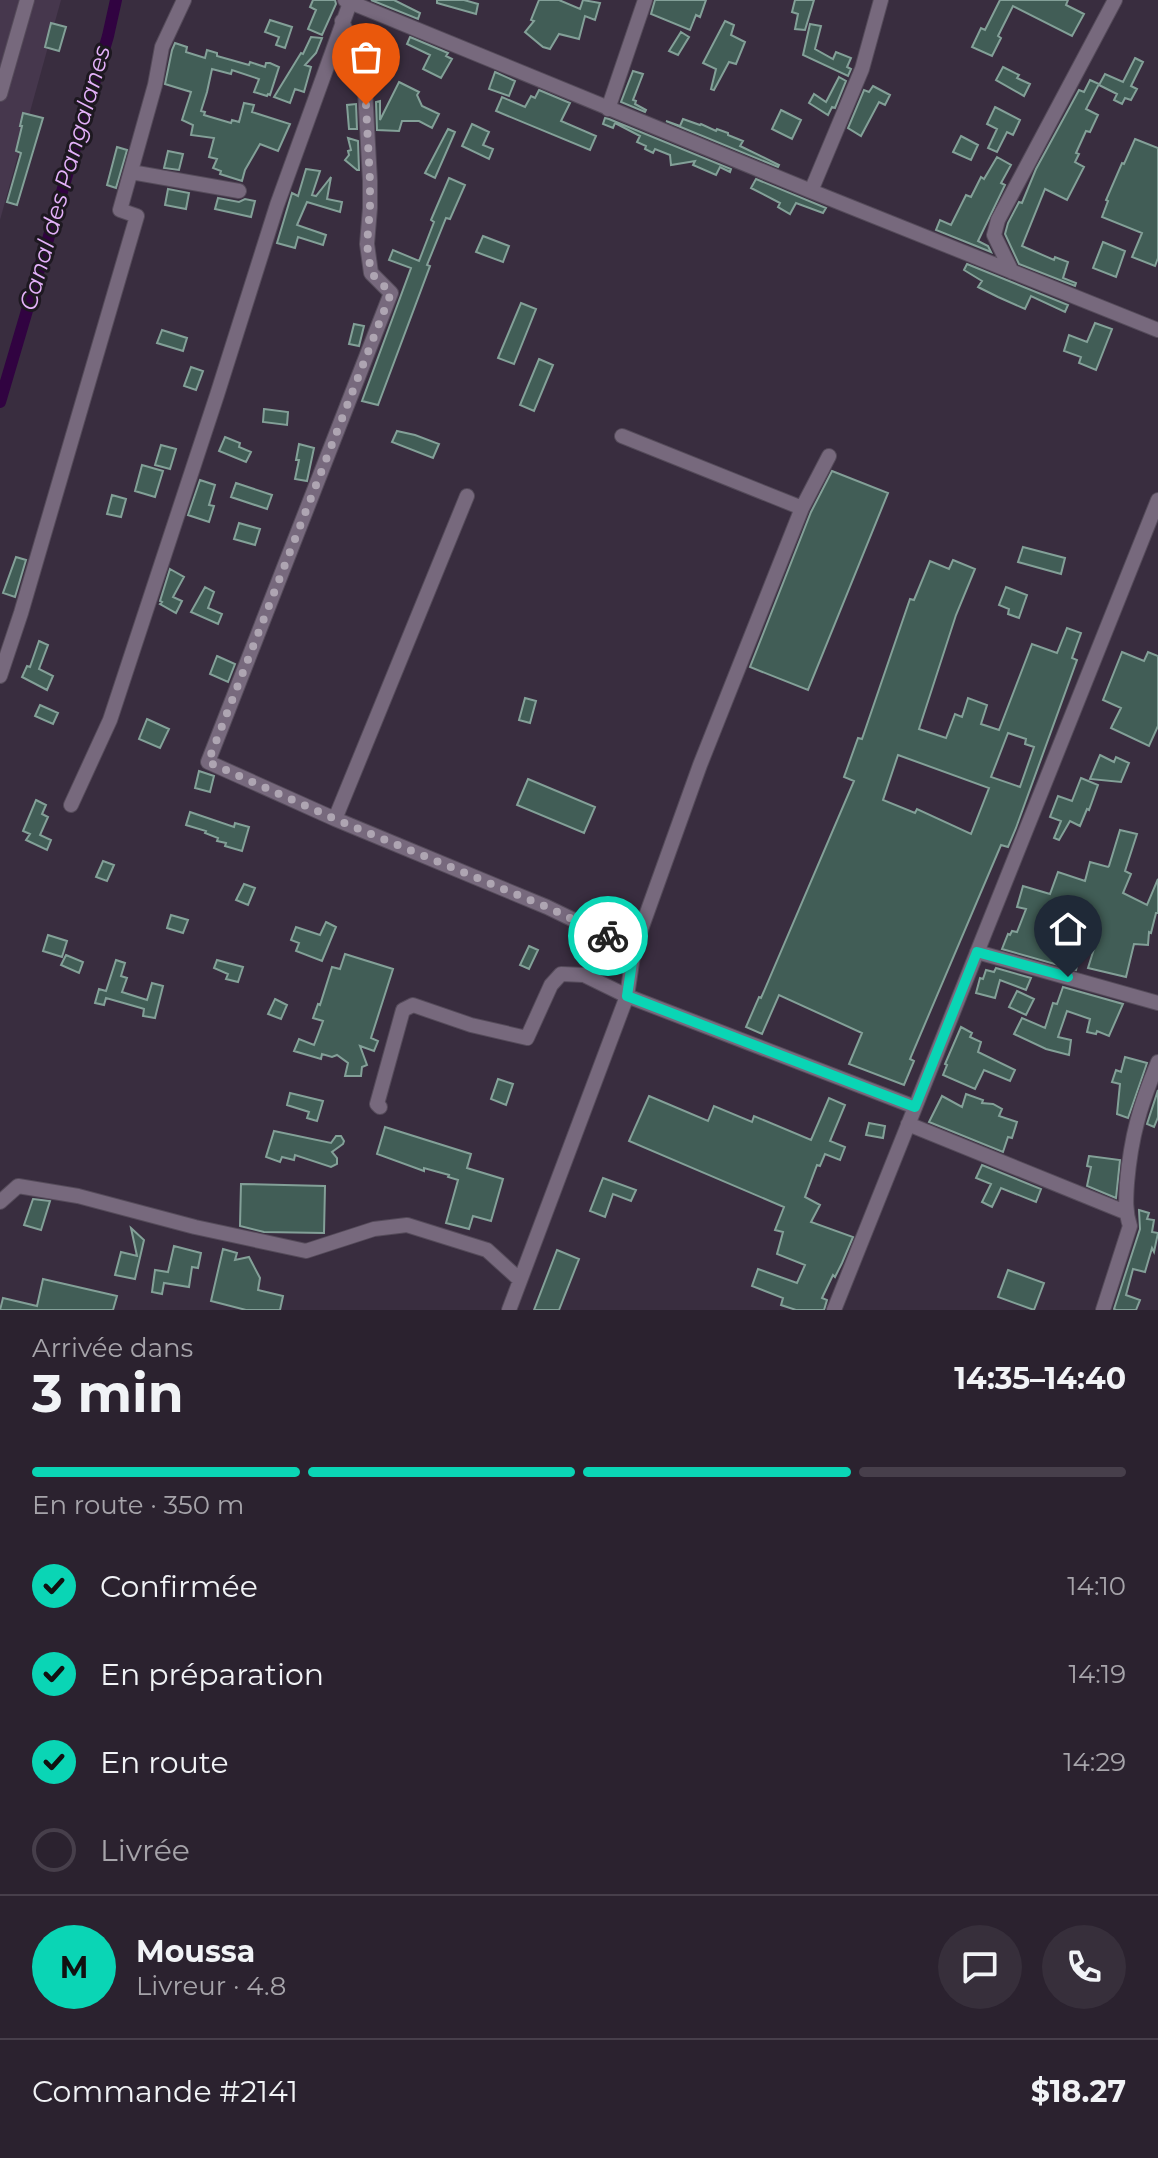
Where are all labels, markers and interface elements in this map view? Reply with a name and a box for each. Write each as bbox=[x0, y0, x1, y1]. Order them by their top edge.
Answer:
pin bbox=[332, 23, 400, 105]
icon: bag bbox=[344, 35, 388, 79]
water label: Canal des Pangalanes bbox=[13, 42, 116, 314]
pin bbox=[1034, 895, 1102, 977]
courier bbox=[568, 896, 648, 976]
icon: home bbox=[1046, 907, 1090, 951]
icon: bike bbox=[586, 914, 630, 958]
text: Arrivée dans bbox=[32, 1332, 193, 1364]
text: 14:35–14:40 bbox=[954, 1360, 1126, 1397]
text: 3 min bbox=[32, 1362, 184, 1425]
text: En route · 350 m bbox=[32, 1489, 244, 1521]
icon: check bbox=[32, 1564, 76, 1608]
text: Confirmée bbox=[100, 1568, 258, 1605]
text: 14:10 bbox=[1067, 1570, 1126, 1602]
icon: check bbox=[32, 1652, 76, 1696]
text: En préparation bbox=[100, 1656, 324, 1693]
text: 14:19 bbox=[1069, 1658, 1126, 1690]
icon: check bbox=[32, 1740, 76, 1784]
text: En route bbox=[100, 1744, 229, 1781]
text: 14:29 bbox=[1063, 1746, 1126, 1778]
text: Livrée bbox=[100, 1832, 190, 1869]
button: chat bbox=[938, 1925, 1022, 2009]
button: phone bbox=[1042, 1925, 1126, 2009]
text: Moussa bbox=[136, 1933, 255, 1970]
text: M bbox=[60, 1949, 88, 1986]
text: Livreur · 4.8 bbox=[136, 1970, 286, 2002]
text: Commande #2141 bbox=[32, 2073, 298, 2110]
text: $18.27 bbox=[1031, 2073, 1126, 2110]

